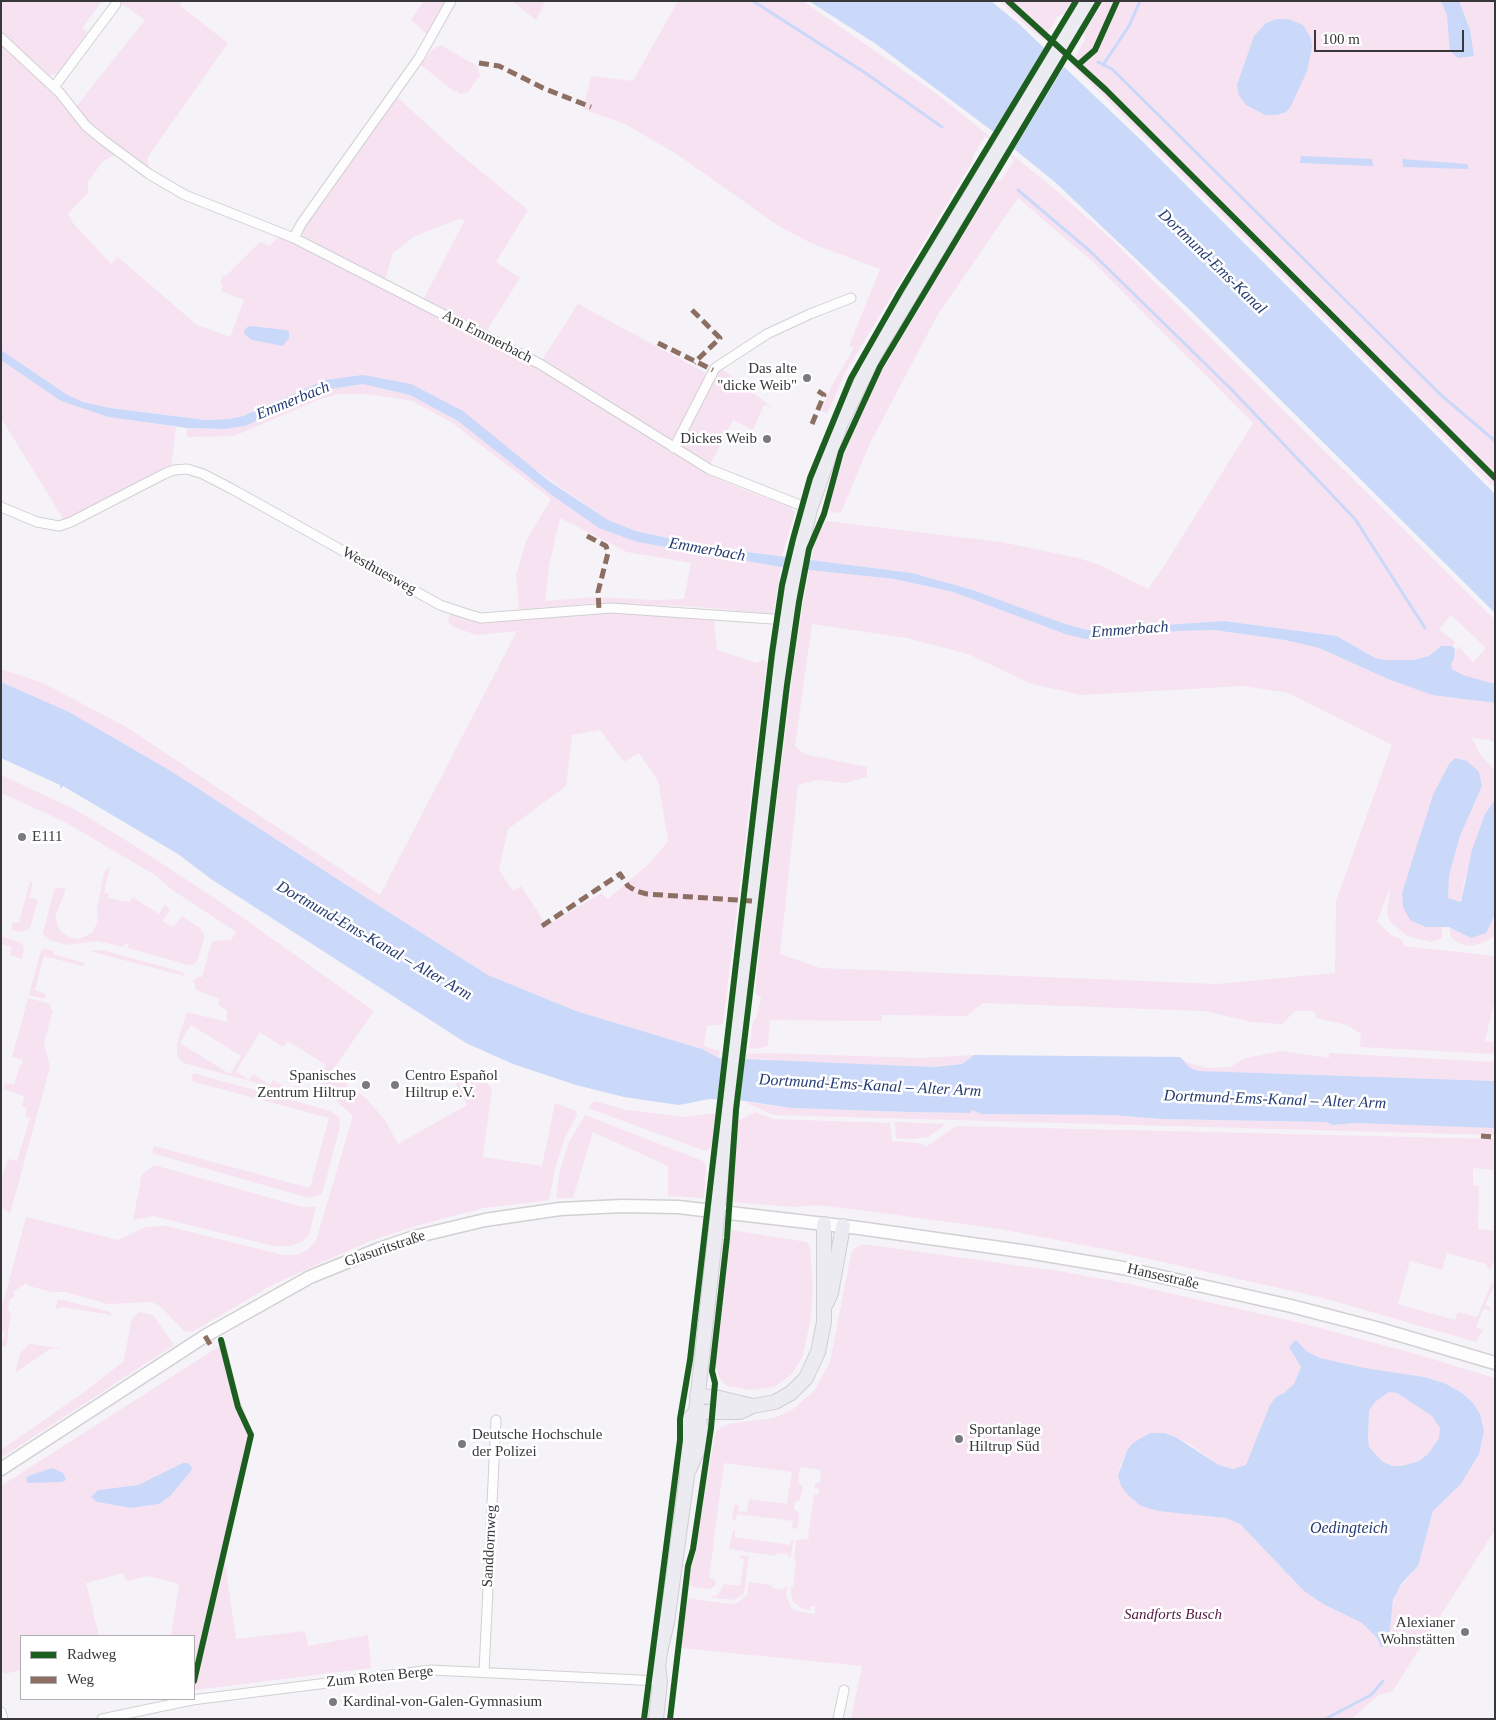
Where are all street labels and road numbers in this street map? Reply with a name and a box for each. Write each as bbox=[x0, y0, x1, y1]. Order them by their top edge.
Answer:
street label: Am Emmerbach bbox=[439, 307, 535, 367]
street label: Westhuesweg bbox=[339, 543, 419, 599]
street label: Glasuritstraße bbox=[342, 1227, 428, 1271]
street label: Hansestraße bbox=[1125, 1260, 1201, 1294]
street label: Sanddornweg bbox=[479, 1504, 501, 1588]
street label: Zum Roten Berge bbox=[326, 1662, 434, 1692]

